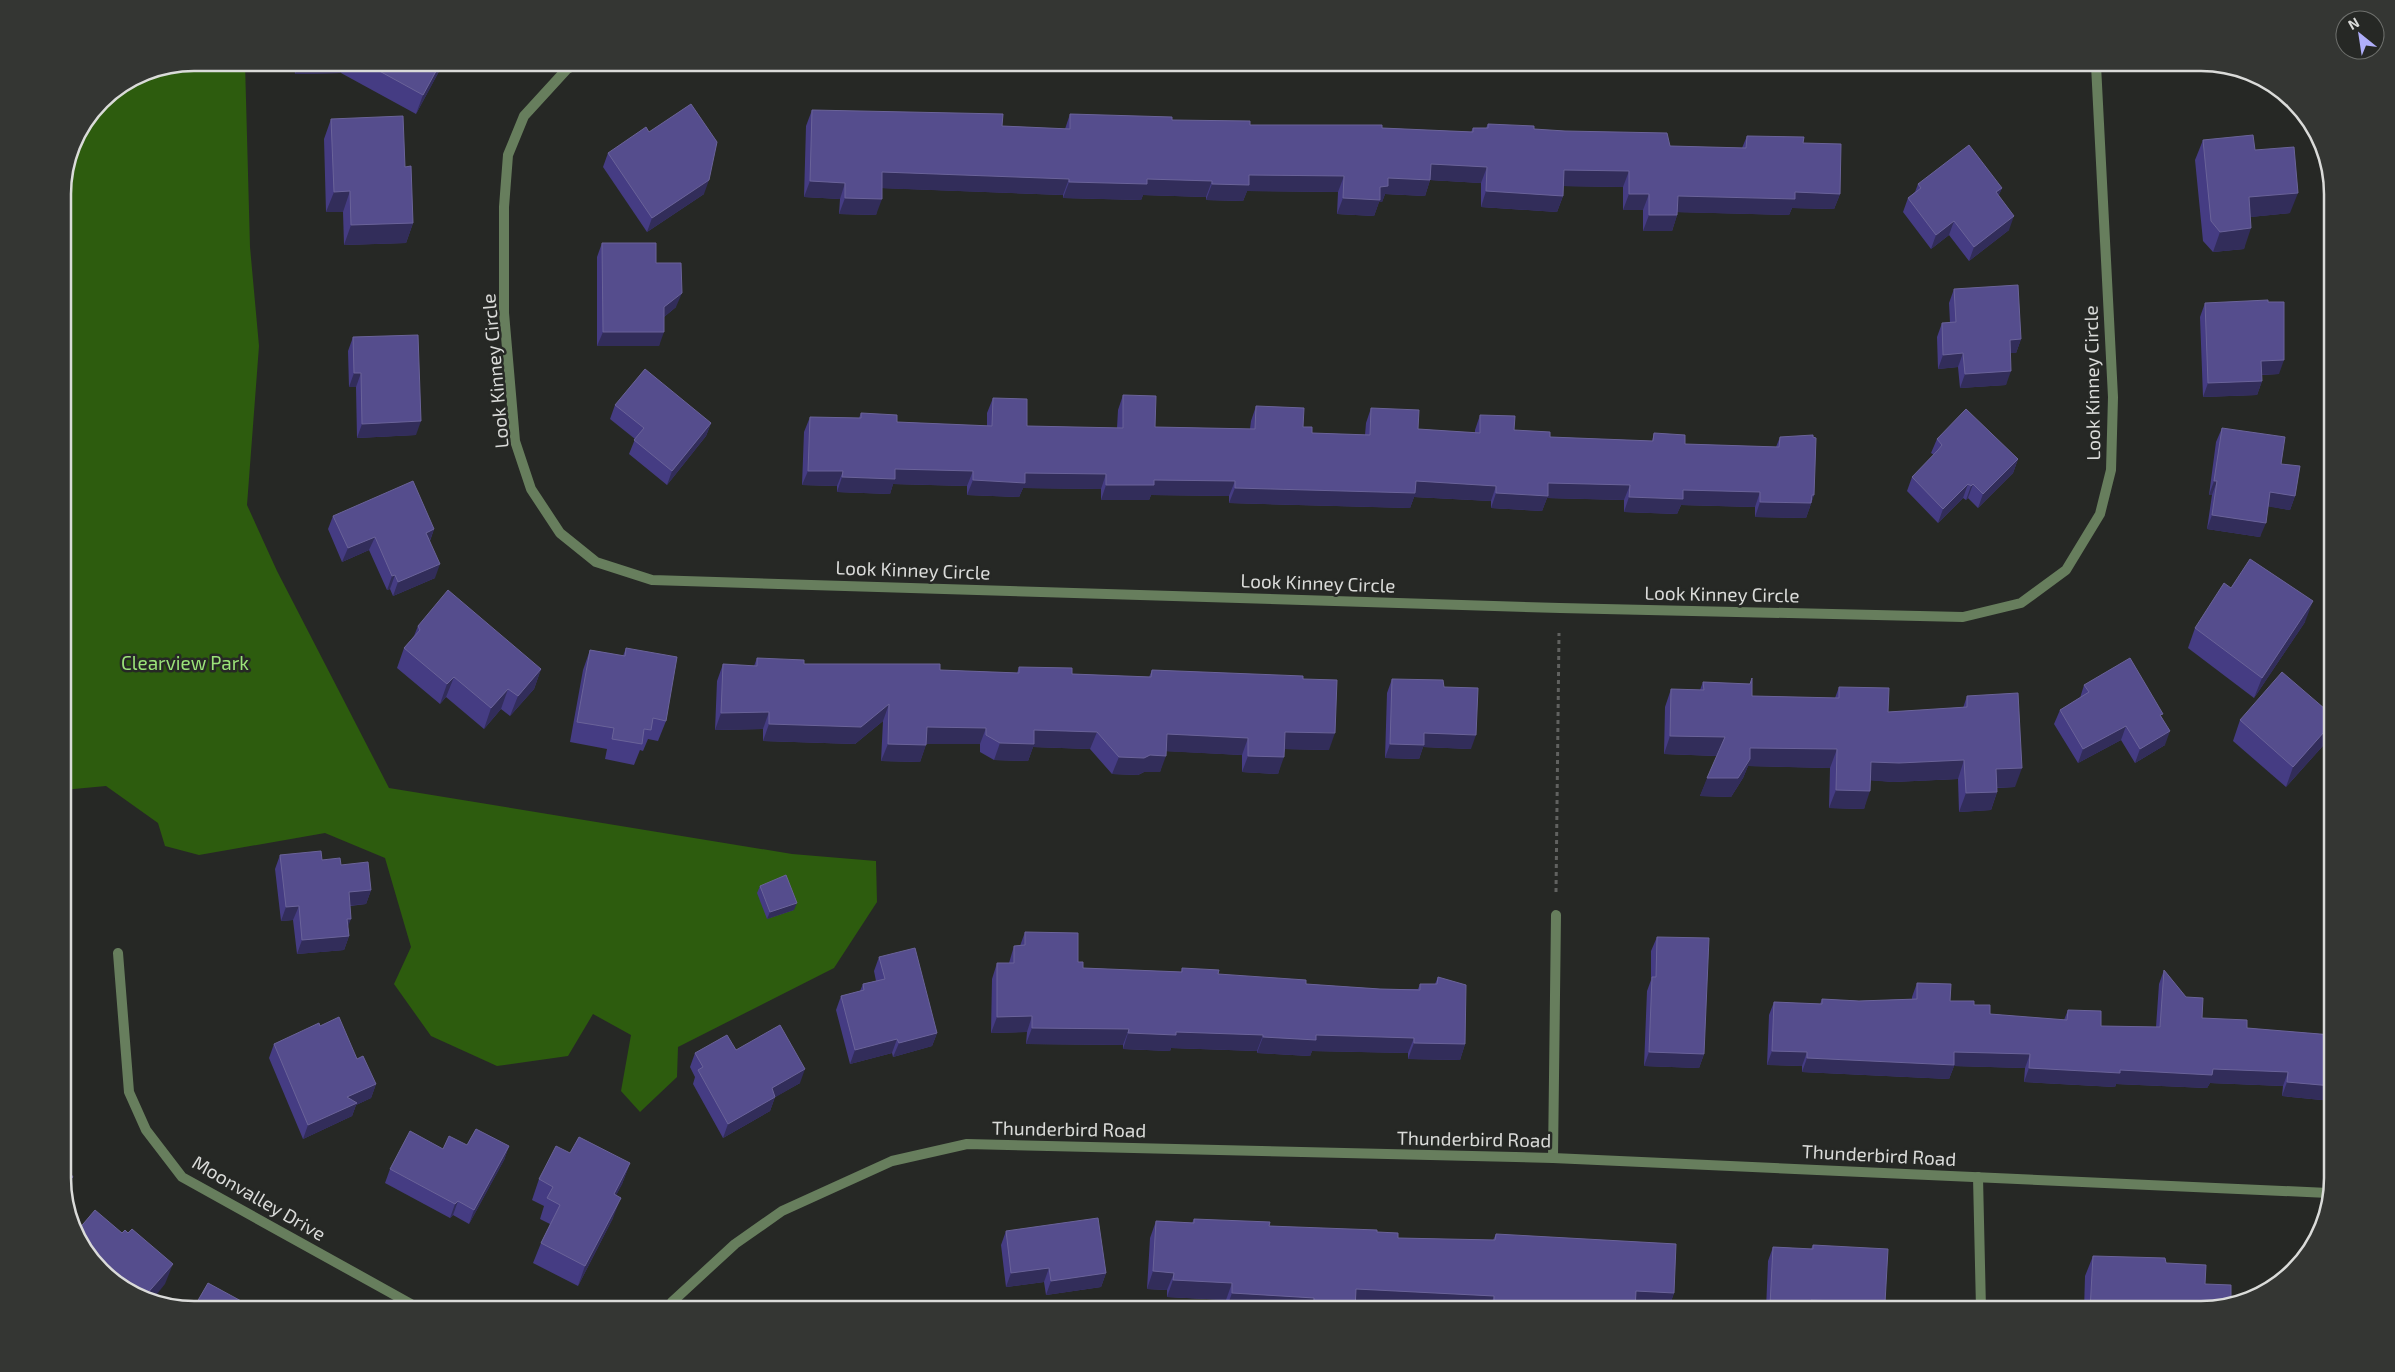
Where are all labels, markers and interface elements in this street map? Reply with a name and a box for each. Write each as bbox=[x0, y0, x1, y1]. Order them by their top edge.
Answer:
north arrow bbox=[2335, 10, 2385, 60]
text: N bbox=[2345, 13, 2362, 33]
street label: Look Kinney Circle bbox=[476, 293, 513, 449]
street label: Look Kinney Circle bbox=[2079, 305, 2104, 461]
street label: Look Kinney Circle bbox=[835, 555, 991, 584]
street label: Look Kinney Circle bbox=[1240, 568, 1396, 597]
street label: Look Kinney Circle bbox=[1644, 581, 1800, 606]
park label: Clearview Park bbox=[121, 651, 249, 674]
street label: Thunderbird Road bbox=[992, 1116, 1146, 1141]
street label: Thunderbird Road bbox=[1397, 1126, 1551, 1151]
street label: Thunderbird Road bbox=[1801, 1139, 1957, 1170]
street label: Moonvalley Drive bbox=[189, 1150, 330, 1245]

